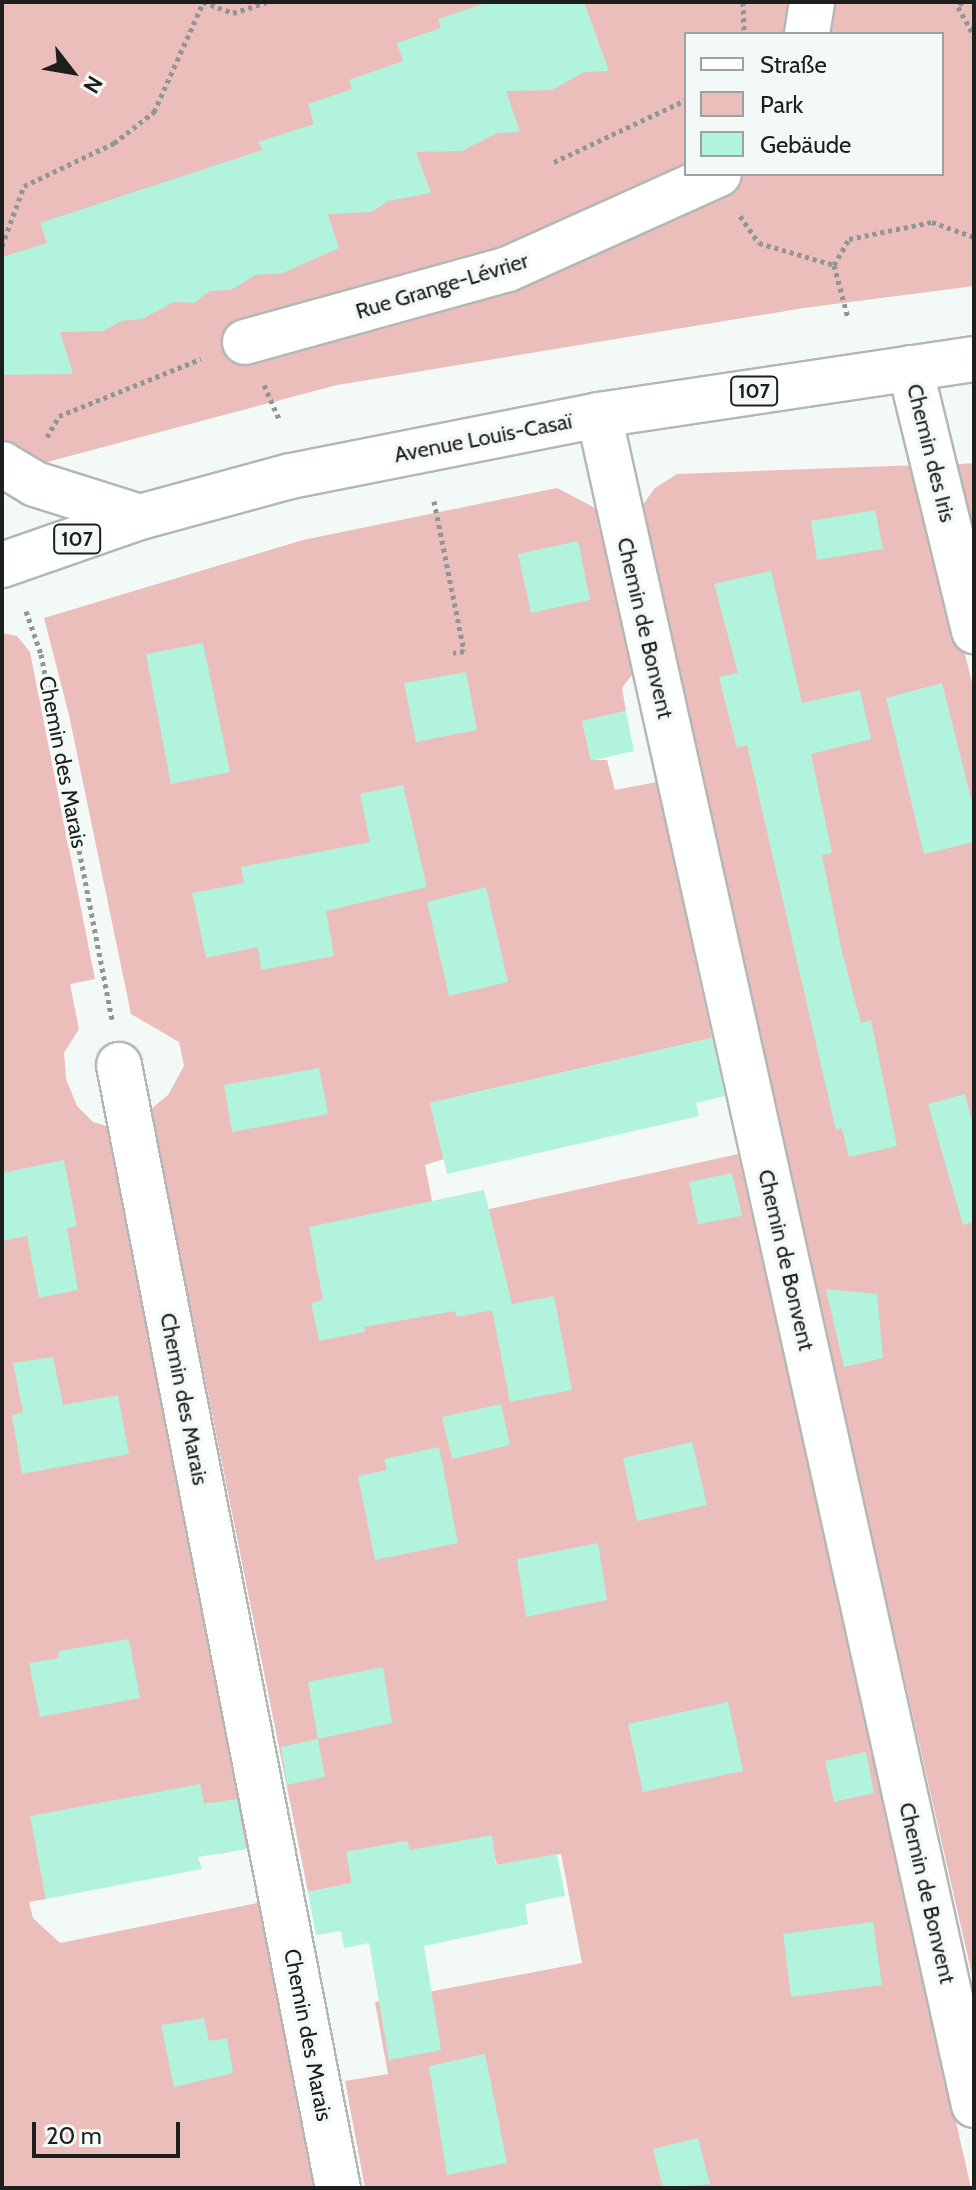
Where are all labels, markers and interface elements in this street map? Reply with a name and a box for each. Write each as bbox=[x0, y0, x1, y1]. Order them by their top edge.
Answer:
north arrow bbox=[32, 32, 112, 112]
legend bbox=[684, 32, 944, 176]
text: Straße bbox=[760, 50, 827, 79]
text: N bbox=[77, 71, 109, 98]
text: Park bbox=[760, 90, 803, 119]
text: Gebäude bbox=[760, 130, 851, 159]
street label: Rue Grange-Lévrier bbox=[352, 247, 532, 325]
road number: 107 bbox=[730, 375, 778, 407]
street label: Chemin des Iris bbox=[901, 381, 961, 525]
street label: Avenue Louis-Casaï bbox=[392, 408, 574, 468]
road number: 107 bbox=[53, 523, 101, 555]
street label: Chemin de Bonvent bbox=[611, 535, 679, 721]
street label: Chemin des Marais bbox=[33, 674, 93, 850]
street label: Chemin de Bonvent bbox=[752, 1167, 820, 1353]
street label: Chemin des Marais bbox=[154, 1311, 214, 1487]
street label: Chemin de Bonvent bbox=[893, 1800, 961, 1986]
street label: Chemin des Marais bbox=[278, 1947, 338, 2123]
scale bar bbox=[36, 2106, 184, 2156]
text: 20 m bbox=[46, 2121, 102, 2150]

